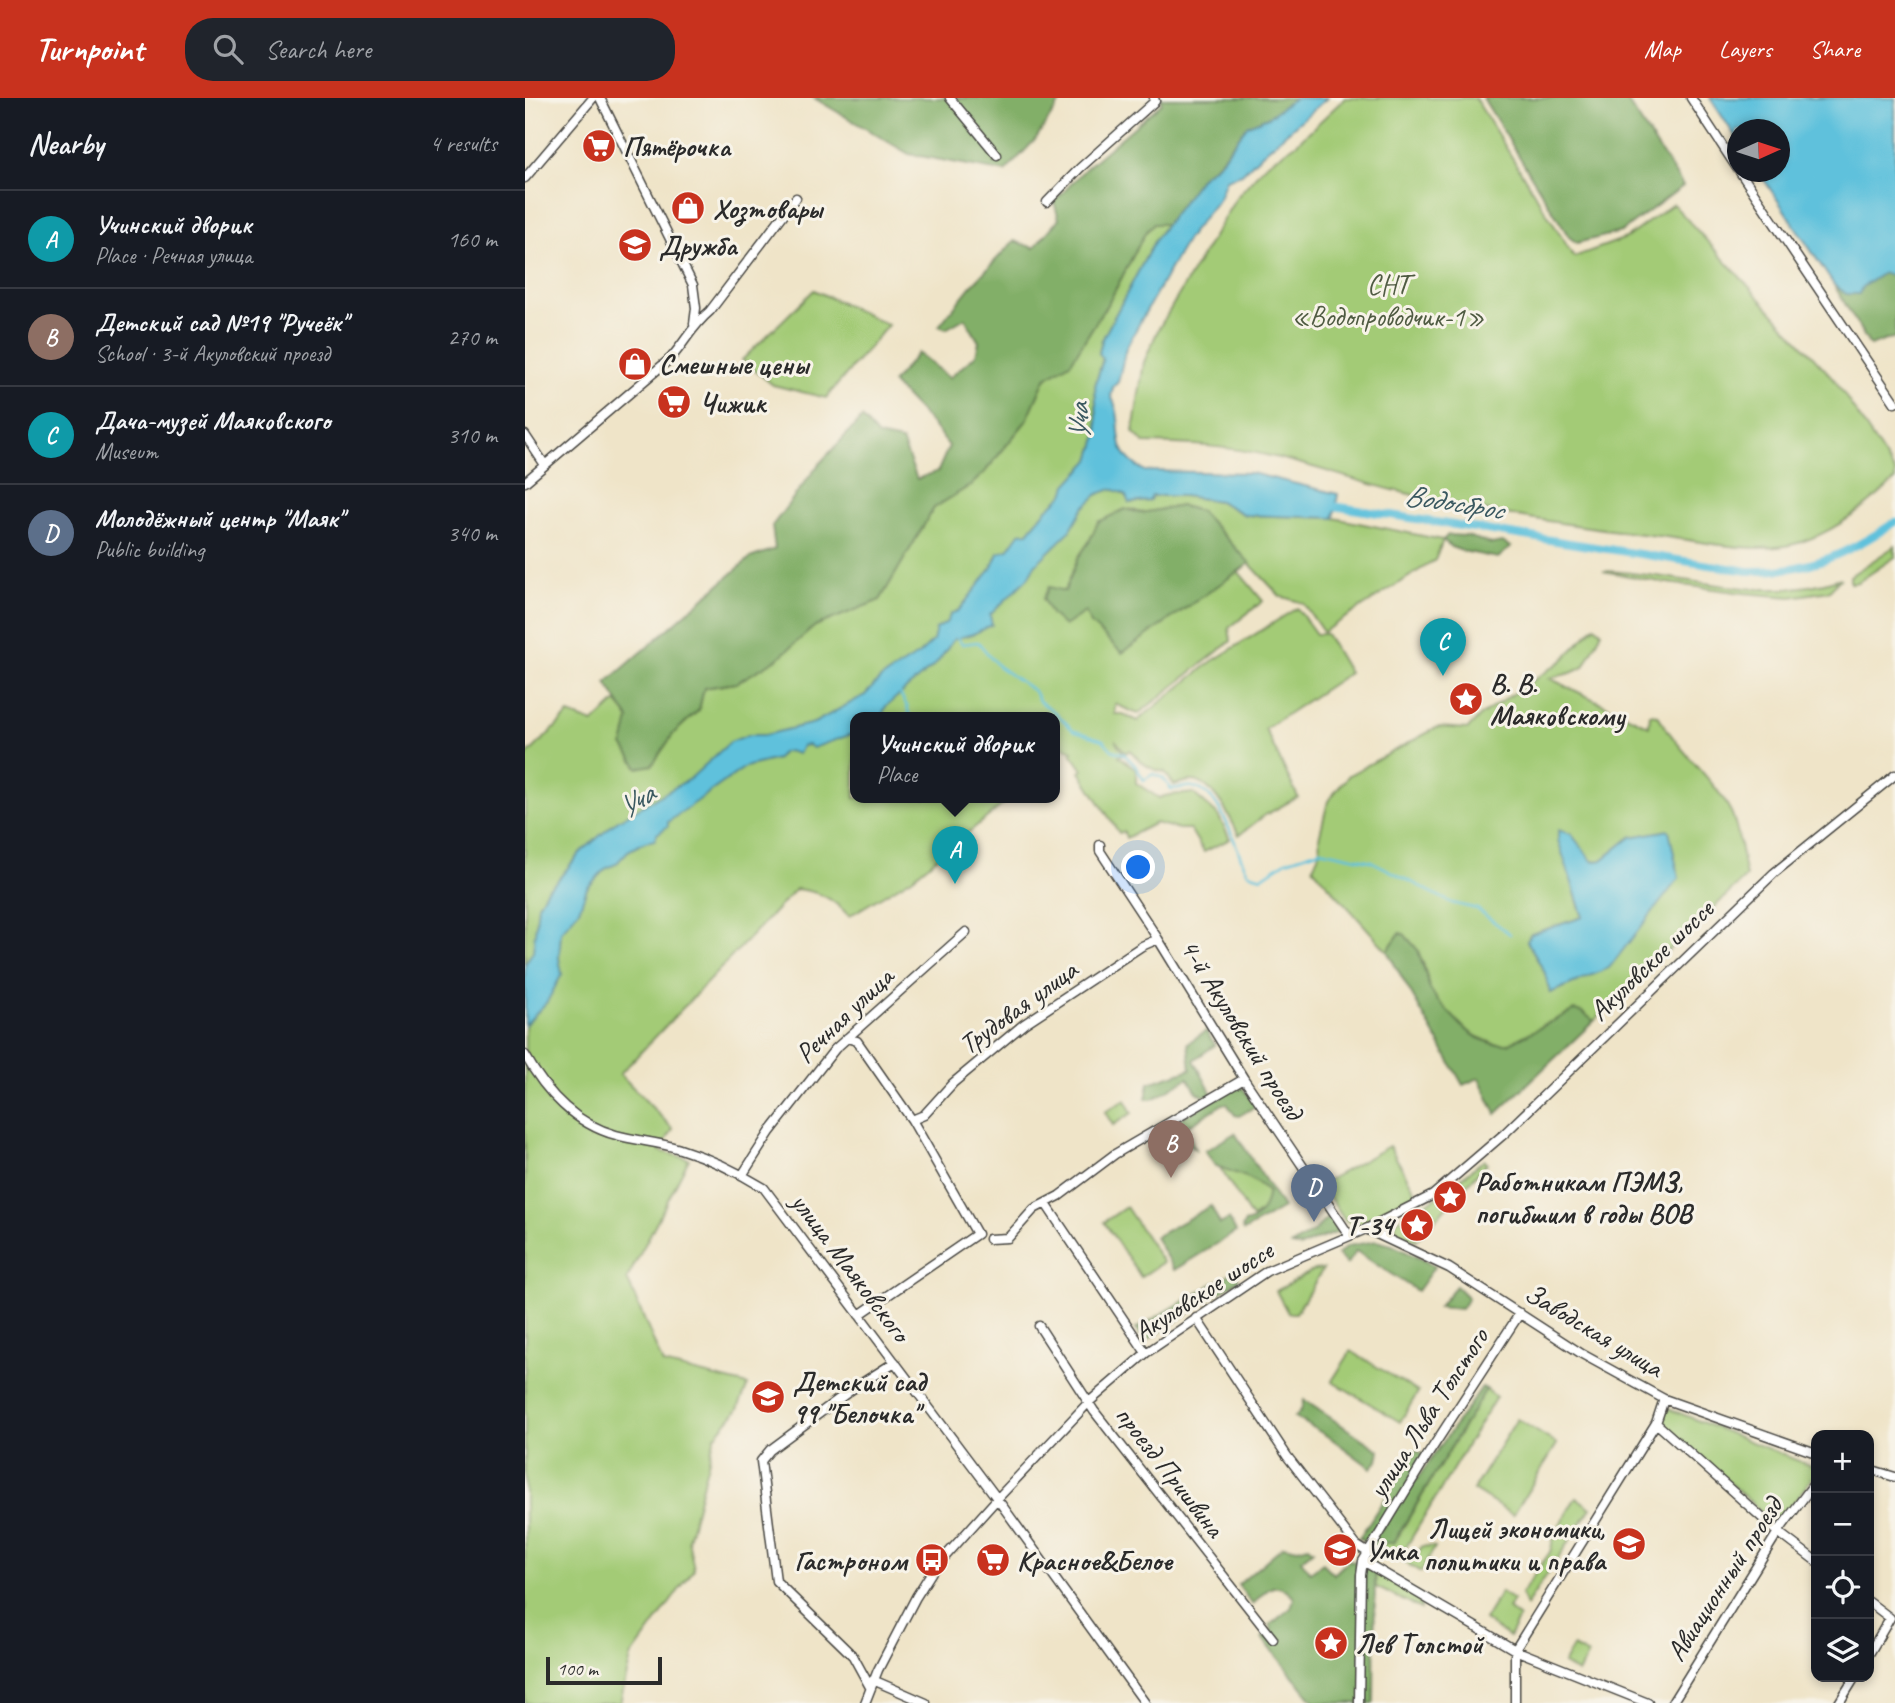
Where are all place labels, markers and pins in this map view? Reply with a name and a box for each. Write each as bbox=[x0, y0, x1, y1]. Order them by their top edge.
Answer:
supermarket icon: Пятёрочка bbox=[580, 127, 618, 165]
place label: Пятёрочка bbox=[623, 129, 732, 164]
shop icon: Хозтовары bbox=[669, 189, 707, 227]
place label: Хозтовары bbox=[713, 191, 825, 227]
school or university icon: Дружба bbox=[616, 226, 654, 264]
place label: Дружба bbox=[659, 228, 739, 263]
shop icon: Смешные цены bbox=[616, 345, 654, 383]
place label: Смешные цены bbox=[659, 347, 811, 382]
supermarket icon: Чижик bbox=[655, 383, 693, 421]
place label: Чижик bbox=[699, 385, 767, 420]
pin: C bbox=[1420, 618, 1466, 676]
place label: В. В. Маяковскому bbox=[1490, 666, 1627, 734]
place icon: В. В. Маяковскому bbox=[1447, 680, 1485, 718]
pin: A bbox=[932, 826, 978, 884]
pin: B bbox=[1148, 1120, 1194, 1178]
pin: D bbox=[1291, 1164, 1337, 1222]
place label: Работникам ПЭМЗ, погибшим в годы ВОВ bbox=[1475, 1164, 1695, 1231]
place icon: Работникам ПЭМЗ, погибшим в годы ВОВ bbox=[1431, 1178, 1469, 1216]
place icon: Т-34 bbox=[1398, 1206, 1436, 1244]
place label: Т-34 bbox=[1346, 1208, 1396, 1243]
place label: Детский сад 99 "Белочка" bbox=[793, 1364, 929, 1431]
school or university icon: Детский сад 99 "Белочка" bbox=[749, 1378, 787, 1416]
place label: Лицей экономики, политики и права bbox=[1424, 1511, 1608, 1578]
school or university icon: Лицей экономики, политики и права bbox=[1610, 1525, 1648, 1563]
school or university icon: Умка bbox=[1321, 1531, 1359, 1569]
place label: Умка bbox=[1365, 1533, 1420, 1568]
bus stop icon: Гастроном bbox=[913, 1541, 951, 1579]
supermarket icon: Красное&Белое bbox=[974, 1541, 1012, 1579]
place label: Гастроном bbox=[795, 1543, 909, 1578]
place label: Красное&Белое bbox=[1017, 1543, 1174, 1578]
place icon: Лев Толстой bbox=[1312, 1624, 1350, 1662]
place label: Лев Толстой bbox=[1355, 1626, 1485, 1661]

